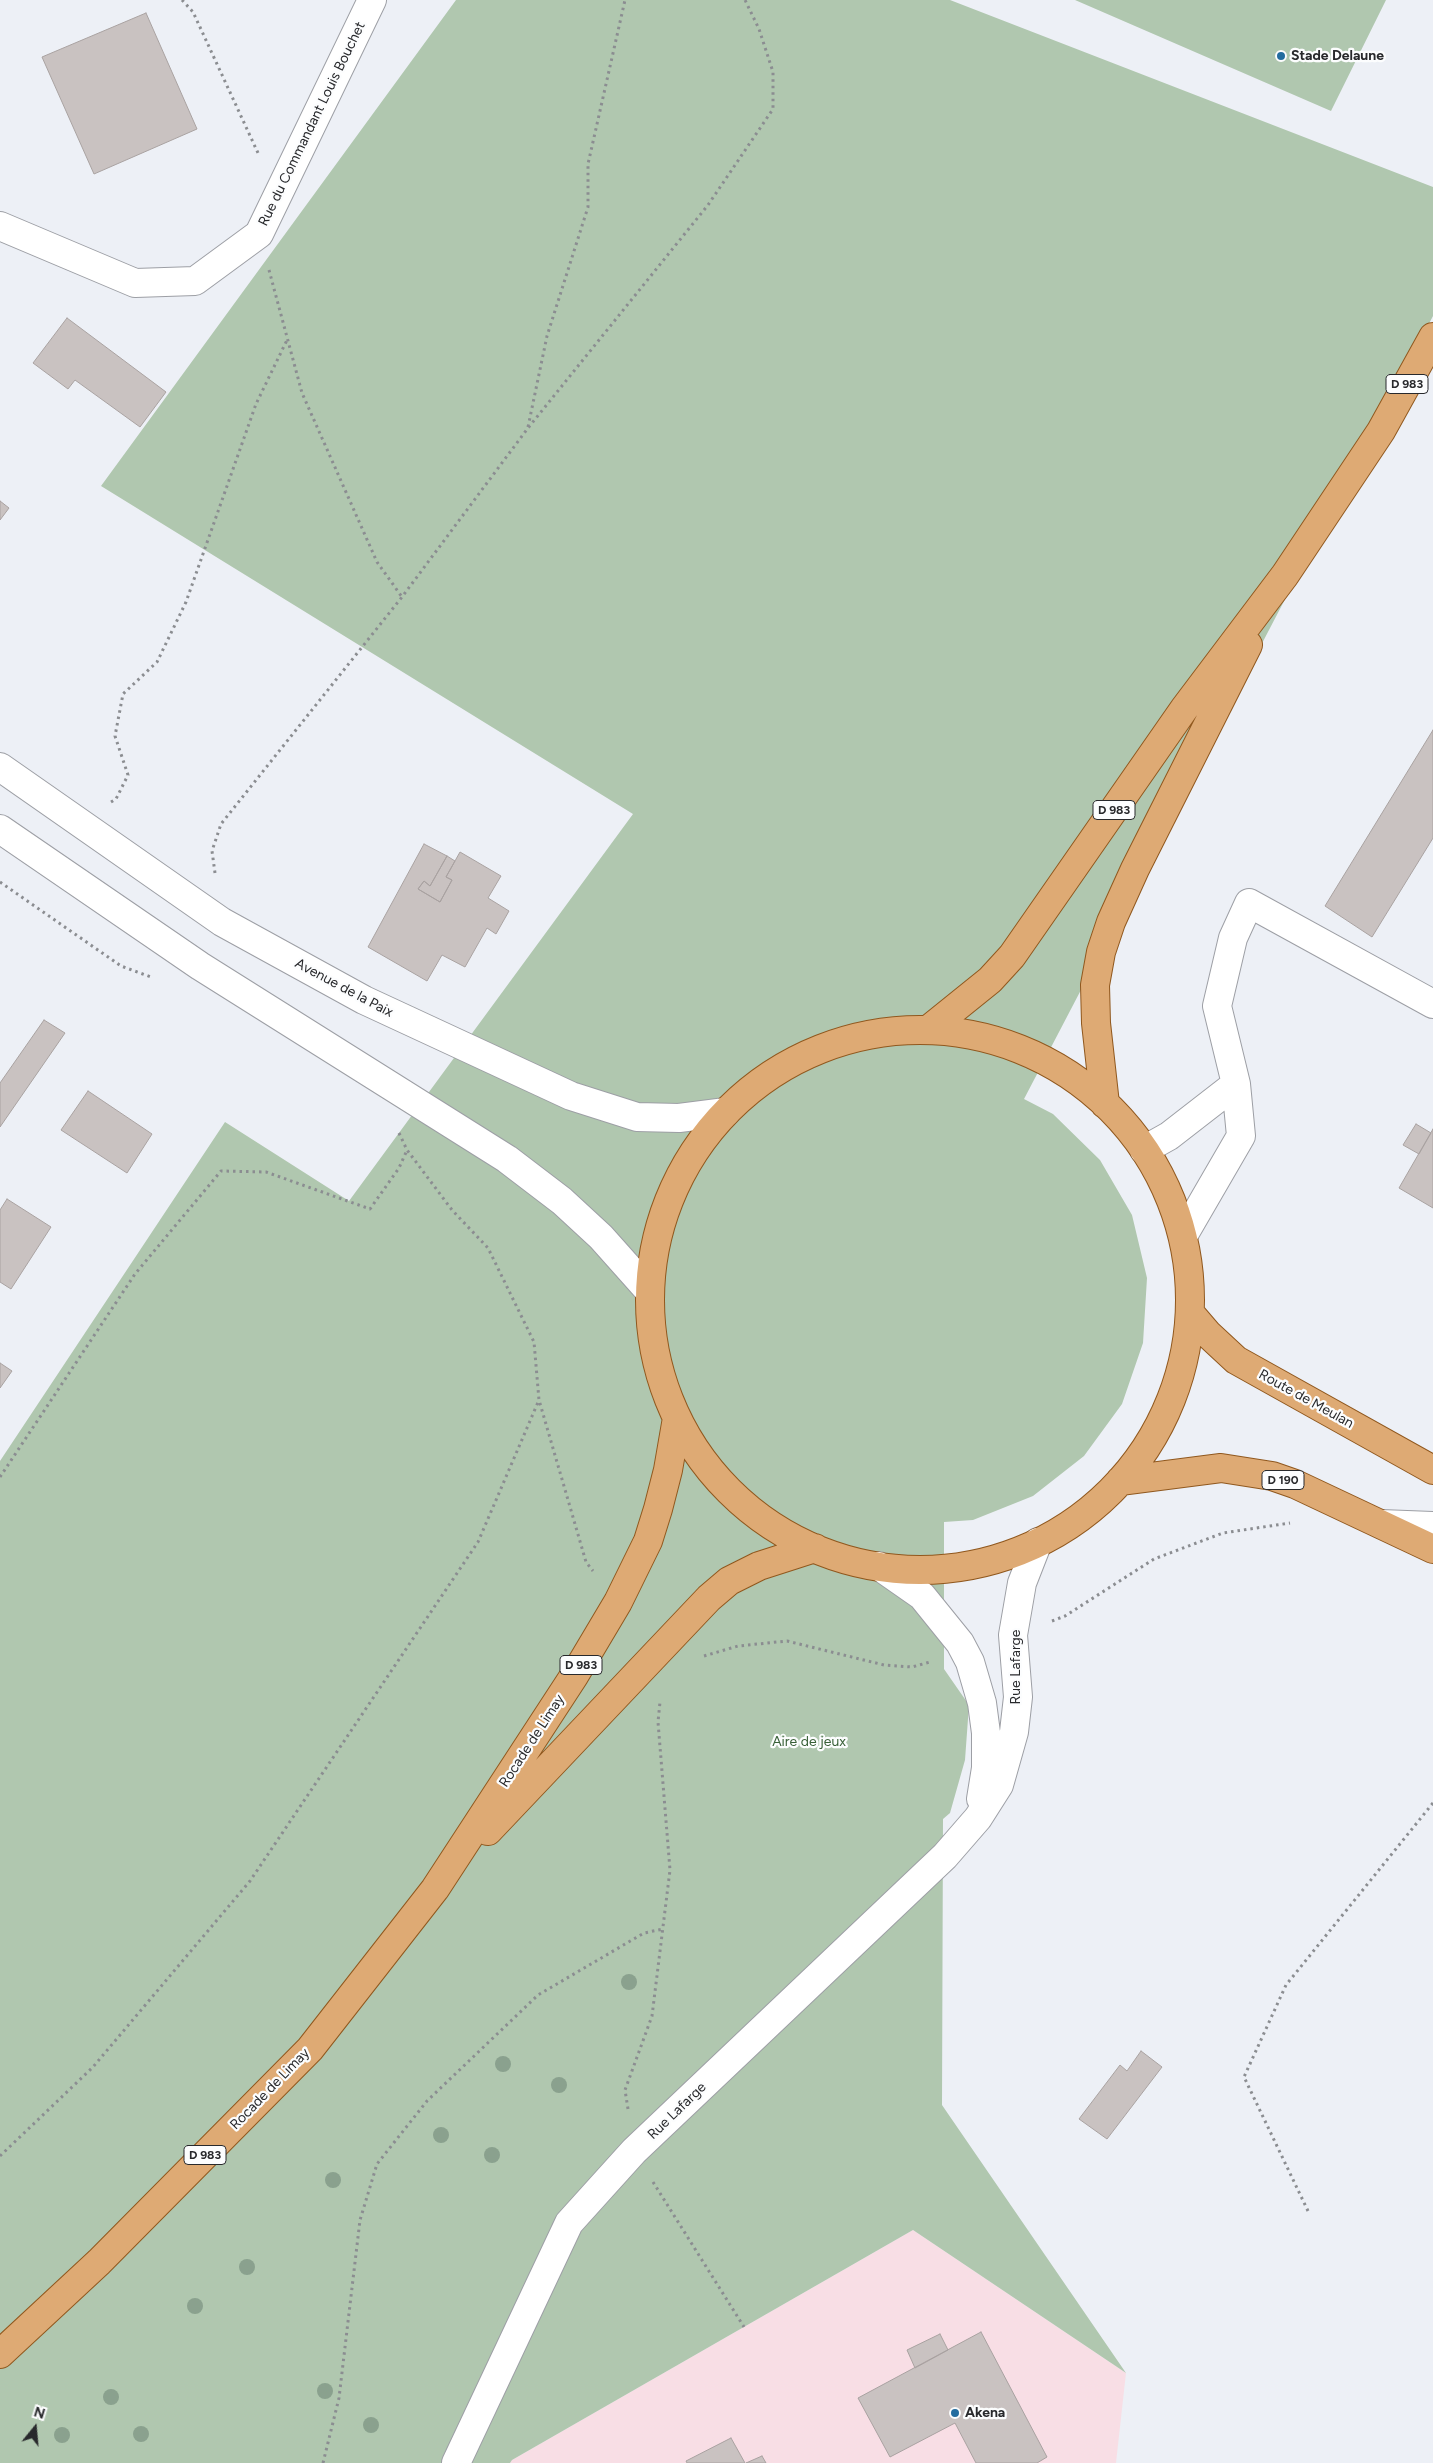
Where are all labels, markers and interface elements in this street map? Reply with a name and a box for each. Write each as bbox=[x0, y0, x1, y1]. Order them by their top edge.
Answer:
street label: Rue du Commandant Louis Bouchet bbox=[255, 19, 369, 229]
place label: Stade Delaune bbox=[1291, 48, 1384, 64]
marker: Stade Delaune bbox=[1275, 50, 1287, 62]
road number: D 983 bbox=[1386, 374, 1428, 394]
road number: D 983 bbox=[1093, 800, 1135, 820]
street label: Avenue de la Paix bbox=[292, 955, 396, 1021]
street label: Route de Meulan bbox=[1256, 1366, 1356, 1432]
road number: D 190 bbox=[1262, 1470, 1304, 1490]
street label: Rue Lafarge bbox=[1008, 1630, 1024, 1704]
road number: D 983 bbox=[560, 1656, 602, 1674]
street label: Rocade de Limay bbox=[496, 1692, 568, 1790]
park label: Aire de jeux bbox=[772, 1734, 846, 1750]
street label: Rocade de Limay bbox=[227, 2045, 313, 2133]
street label: Rue Lafarge bbox=[644, 2079, 710, 2143]
road number: D 983 bbox=[184, 2146, 226, 2164]
north arrow bbox=[10, 2403, 60, 2453]
text: N bbox=[32, 2403, 47, 2423]
place label: Akena bbox=[965, 2405, 1005, 2421]
marker: Akena bbox=[949, 2407, 961, 2419]

